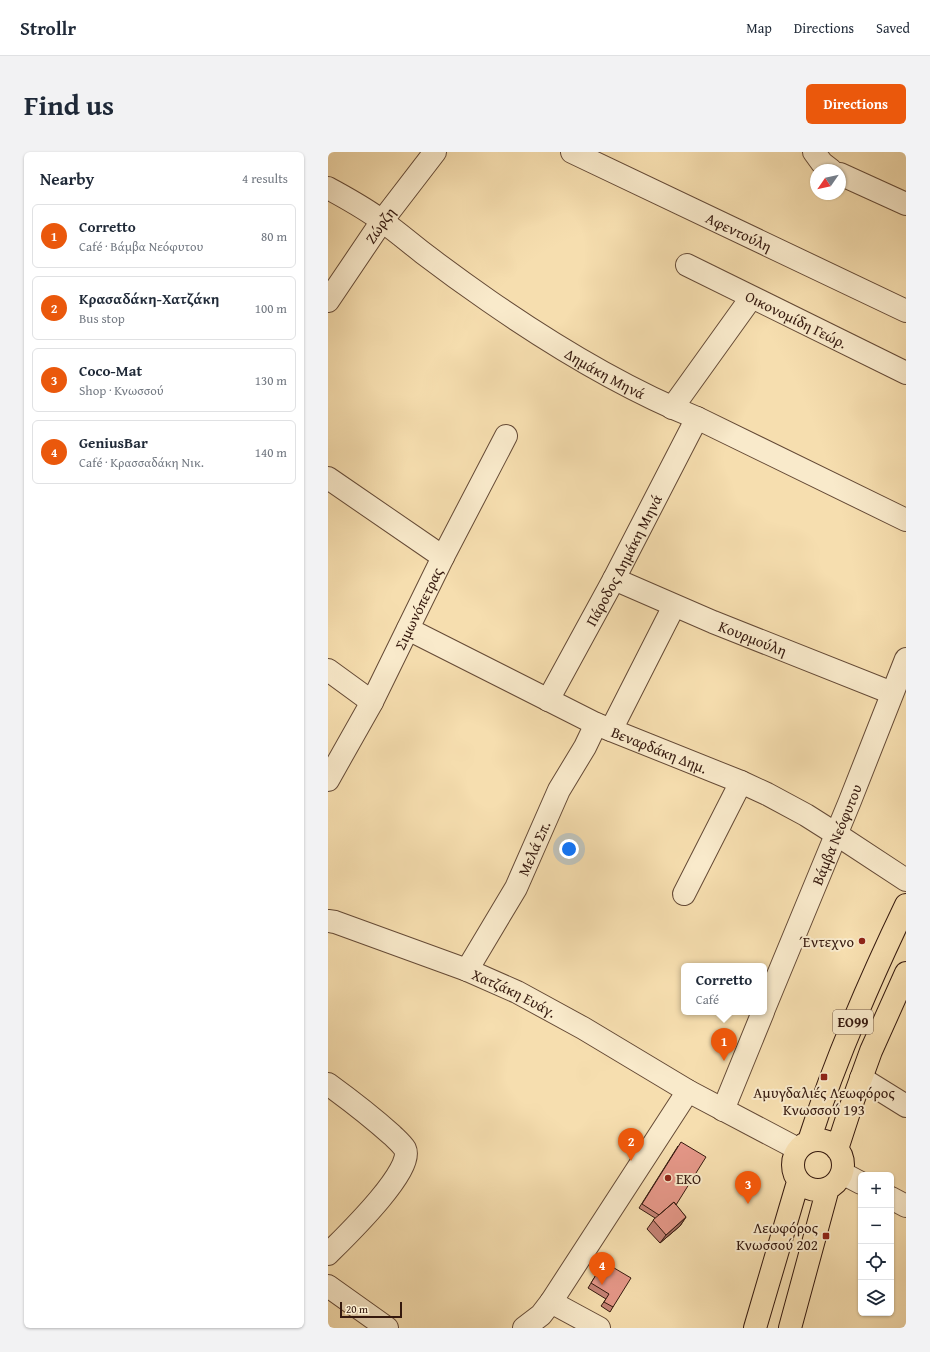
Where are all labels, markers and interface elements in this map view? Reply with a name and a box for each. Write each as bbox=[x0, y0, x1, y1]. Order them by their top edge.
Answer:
text: Strollr bbox=[20, 14, 76, 42]
text: Map bbox=[746, 18, 772, 38]
text: Directions bbox=[794, 18, 854, 38]
text: Saved bbox=[876, 18, 910, 38]
text: Find us bbox=[24, 84, 114, 125]
button: Directions bbox=[806, 84, 906, 124]
north arrow bbox=[810, 164, 846, 200]
text: Nearby bbox=[40, 166, 94, 191]
text: 4 results bbox=[242, 169, 288, 188]
street label: Ζώρζη bbox=[359, 202, 400, 247]
street label: Αφεντούλη bbox=[702, 207, 776, 256]
text: Corretto bbox=[79, 216, 136, 237]
text: 1 bbox=[51, 227, 57, 246]
text: 80 m bbox=[261, 227, 287, 246]
text: Café · Βάμβα Νεόφυτου bbox=[79, 237, 203, 256]
street label: Οικονομίδη Γεώρ. bbox=[742, 285, 851, 353]
text: Κρασαδάκη-Χατζάκη bbox=[79, 288, 219, 309]
text: 2 bbox=[51, 299, 57, 318]
text: 100 m bbox=[255, 299, 287, 318]
text: Bus stop bbox=[79, 309, 125, 328]
street label: Δημάκη Μηνά bbox=[561, 343, 649, 404]
text: Coco-Mat bbox=[79, 360, 142, 381]
text: 3 bbox=[51, 371, 57, 390]
text: 130 m bbox=[255, 371, 287, 390]
text: Shop · Κνωσσού bbox=[79, 381, 163, 400]
text: GeniusBar bbox=[79, 432, 148, 453]
text: 4 bbox=[51, 443, 57, 462]
text: 140 m bbox=[255, 443, 287, 462]
text: Café · Κρασσαδάκη Νικ. bbox=[79, 453, 204, 472]
street label: Πάροδος Δημάκη Μηνά bbox=[580, 490, 666, 630]
street label: Σιμωνόπετρας bbox=[389, 563, 447, 653]
street label: Κουρμούλη bbox=[716, 615, 790, 661]
street label: Βεναρδάκη Δημ. bbox=[608, 721, 710, 778]
street label: Βάμβα Νεόφυτου bbox=[806, 781, 866, 888]
street label: Μελά Σπ. bbox=[512, 817, 555, 879]
your location bbox=[559, 839, 579, 859]
place label: Έντεχνο bbox=[799, 931, 854, 952]
marker: Έντεχνο bbox=[857, 936, 867, 946]
street label: Χατζάκη Ευάγ. bbox=[469, 963, 560, 1022]
popup bbox=[681, 963, 767, 1015]
text: Corretto bbox=[696, 969, 752, 990]
text: Café bbox=[696, 990, 719, 1009]
road number: ΕΟ99 bbox=[833, 1010, 873, 1034]
pin: 1 bbox=[711, 1028, 737, 1061]
marker: Αμυγδαλιές Λεωφόρος Κνωσσού 193 bbox=[819, 1072, 829, 1082]
place label: Αμυγδαλιές Λεωφόρος Κνωσσού 193 bbox=[753, 1082, 895, 1120]
pin: 2 bbox=[618, 1128, 644, 1161]
place label: EKO bbox=[676, 1168, 701, 1189]
pin: 3 bbox=[735, 1171, 761, 1204]
map controls bbox=[858, 1172, 894, 1316]
button: + bbox=[858, 1172, 894, 1208]
marker: EKO bbox=[663, 1173, 673, 1183]
button: − bbox=[858, 1208, 894, 1244]
place label: Λεωφόρος Κνωσσού 202 bbox=[736, 1217, 819, 1255]
marker: Λεωφόρος Κνωσσού 202 bbox=[821, 1231, 831, 1241]
button: locate bbox=[858, 1244, 894, 1280]
pin: 4 bbox=[589, 1252, 615, 1285]
button: layers bbox=[858, 1280, 894, 1316]
scale bar bbox=[340, 1300, 402, 1319]
text: 20 m bbox=[346, 1301, 368, 1317]

